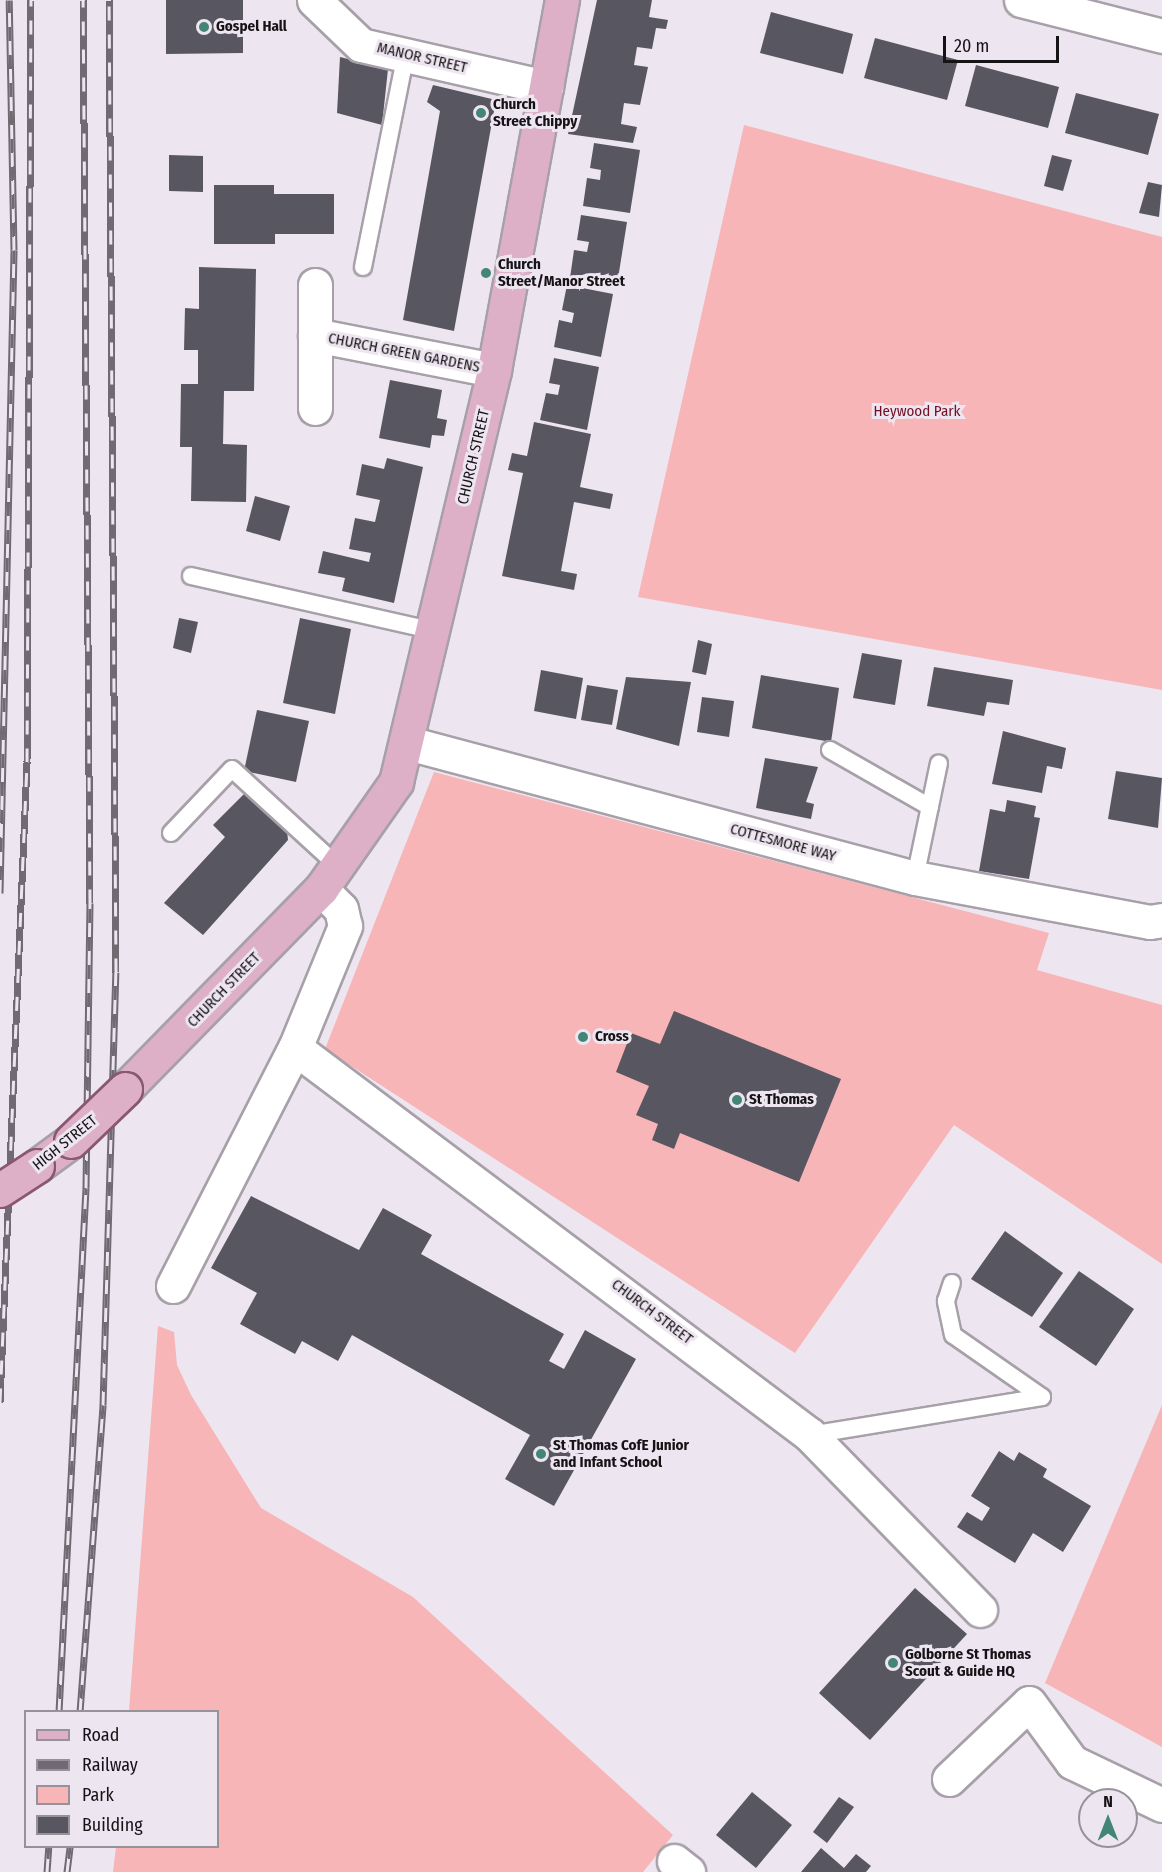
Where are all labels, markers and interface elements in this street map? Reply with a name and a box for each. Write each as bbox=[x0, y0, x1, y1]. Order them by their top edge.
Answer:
place label: Gospel Hall bbox=[216, 18, 287, 36]
marker: Gospel Hall bbox=[197, 20, 211, 34]
scale bar bbox=[946, 24, 1062, 62]
text: 20 m bbox=[954, 35, 989, 57]
street label: MANOR STREET bbox=[375, 39, 469, 77]
place label: Church Street Chippy bbox=[493, 95, 578, 130]
marker: Church Street Chippy bbox=[474, 106, 488, 120]
place label: Church Street/Manor Street bbox=[498, 255, 625, 290]
marker: Church Street/Manor Street bbox=[479, 266, 493, 280]
street label: CHURCH GREEN GARDENS bbox=[327, 329, 481, 377]
park label: Heywood Park bbox=[874, 403, 960, 421]
street label: CHURCH STREET bbox=[454, 408, 494, 506]
street label: COTTESMORE WAY bbox=[728, 820, 838, 866]
street label: CHURCH STREET bbox=[184, 949, 264, 1031]
place label: Cross bbox=[595, 1028, 629, 1046]
marker: Cross bbox=[576, 1030, 590, 1044]
place label: St Thomas bbox=[749, 1091, 814, 1109]
marker: St Thomas bbox=[730, 1093, 744, 1107]
street label: HIGH STREET bbox=[29, 1112, 101, 1174]
street label: CHURCH STREET bbox=[608, 1276, 696, 1348]
place label: St Thomas CofE Junior and Infant School bbox=[553, 1436, 689, 1471]
marker: St Thomas CofE Junior and Infant School bbox=[534, 1447, 548, 1461]
place label: Golborne St Thomas Scout & Guide HQ bbox=[905, 1645, 1031, 1680]
marker: Golborne St Thomas Scout & Guide HQ bbox=[886, 1656, 900, 1670]
legend bbox=[24, 1710, 219, 1848]
text: Road bbox=[82, 1724, 119, 1746]
text: Railway bbox=[82, 1754, 138, 1776]
text: Park bbox=[82, 1784, 114, 1806]
north arrow bbox=[1078, 1788, 1138, 1848]
text: N bbox=[1103, 1792, 1113, 1811]
text: Building bbox=[82, 1814, 143, 1836]

